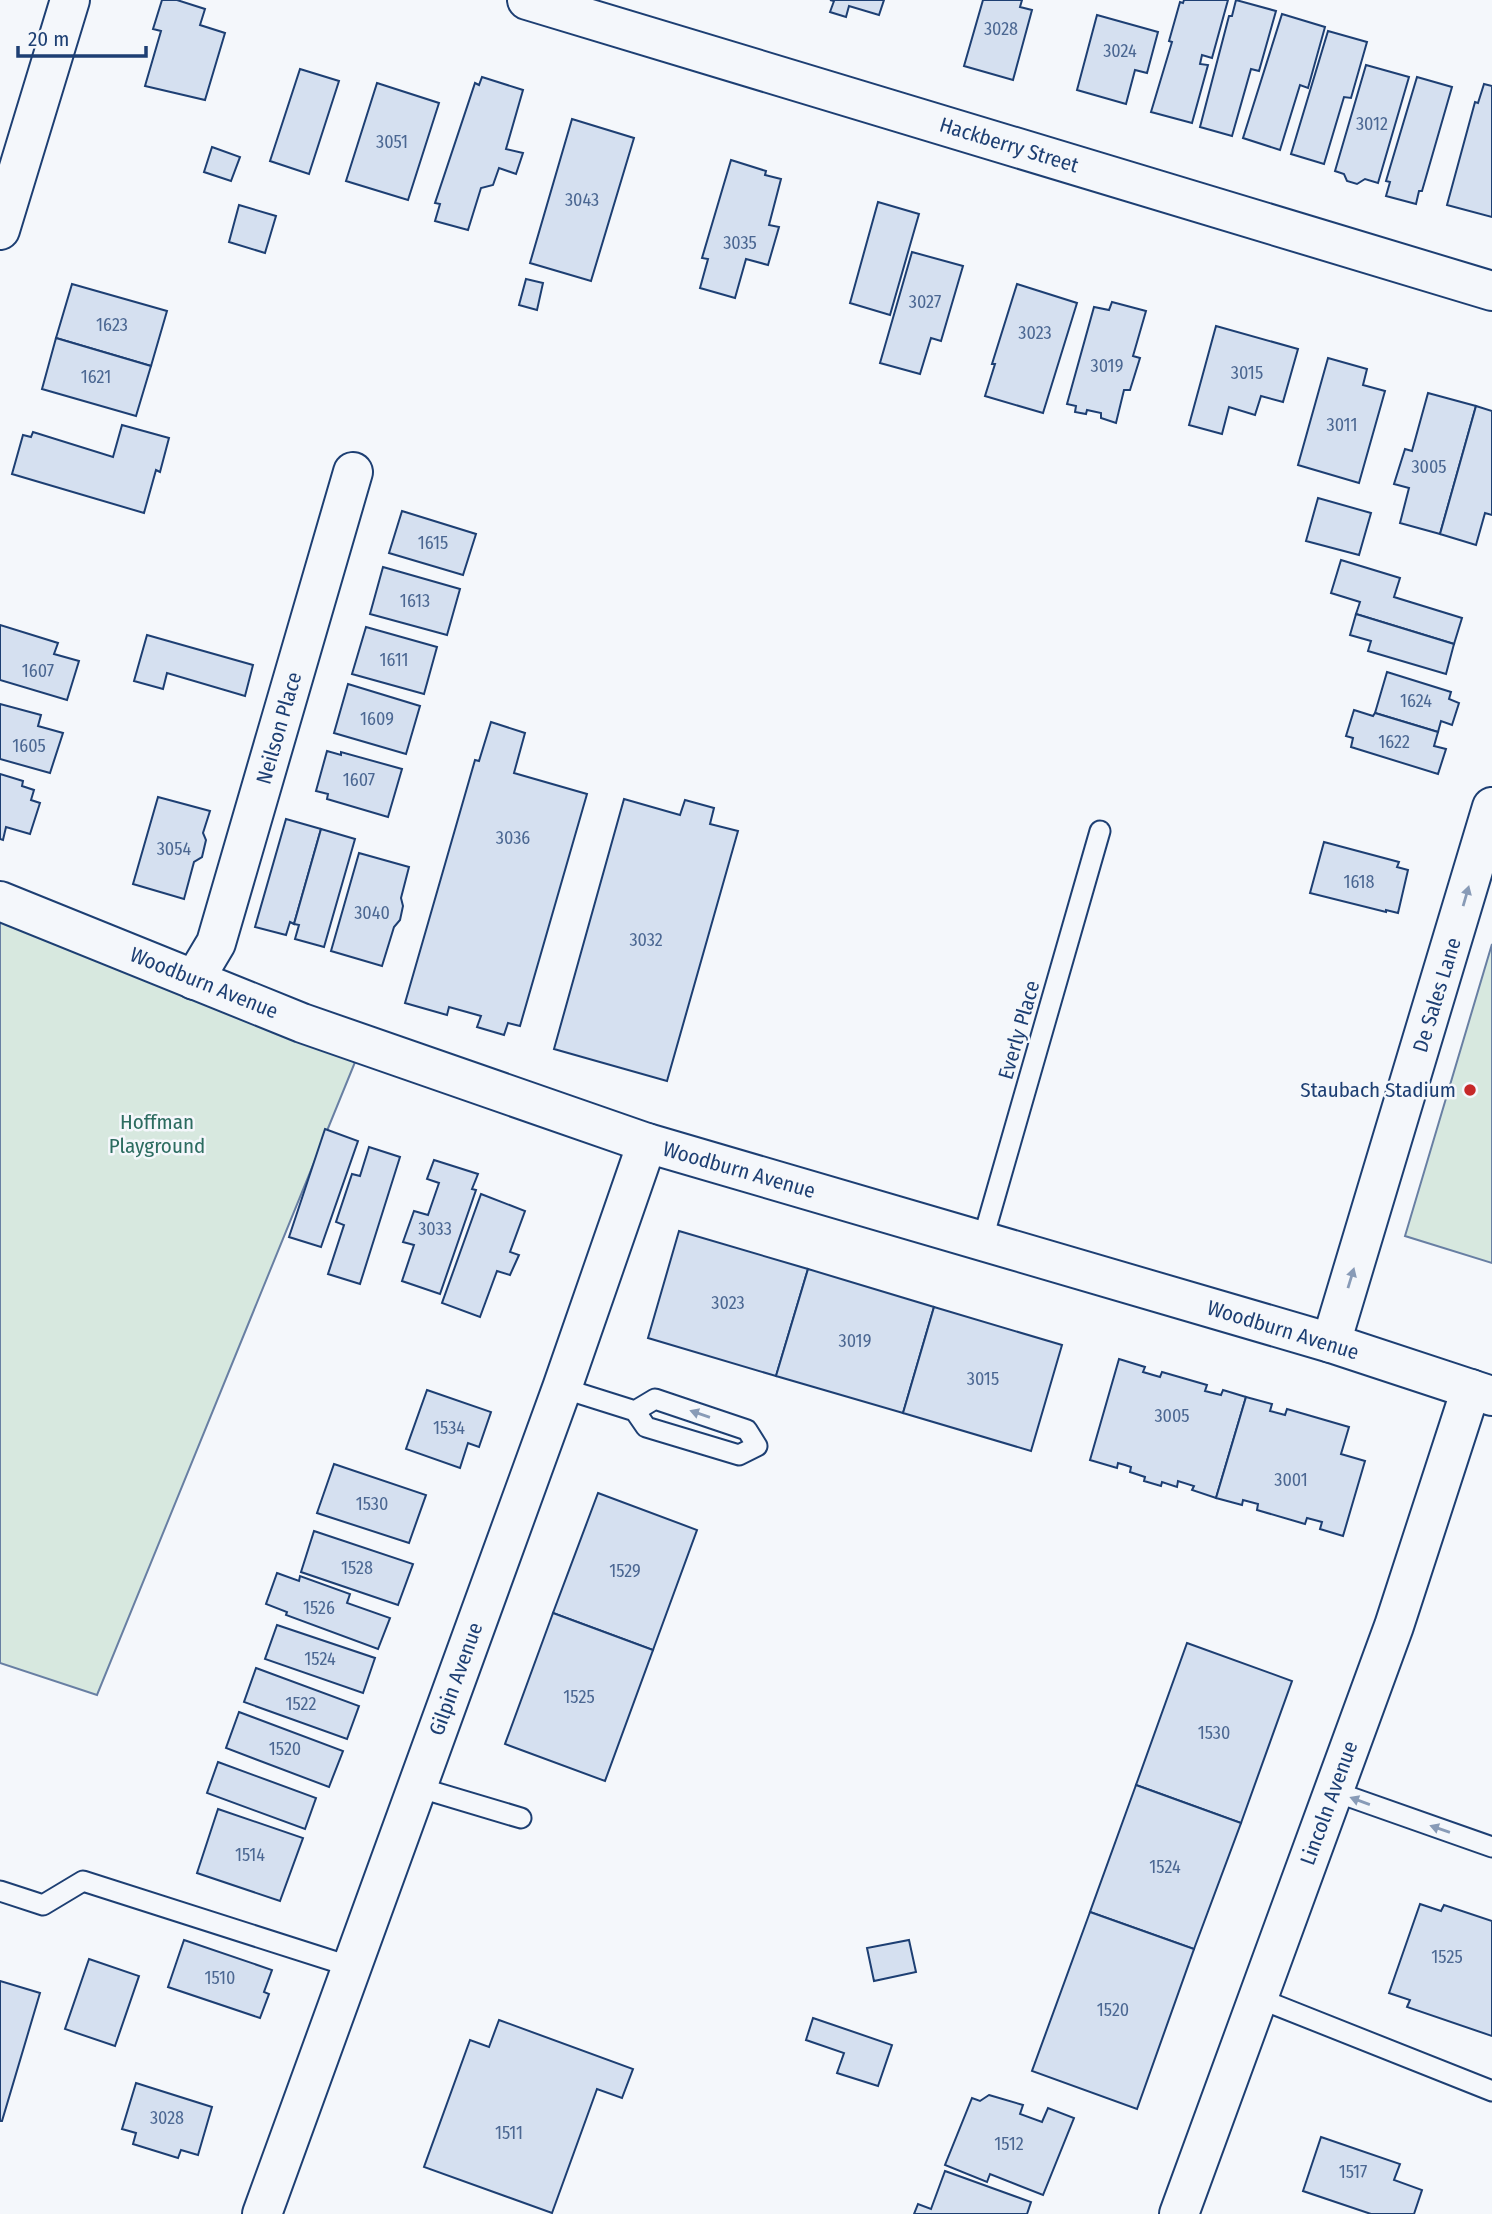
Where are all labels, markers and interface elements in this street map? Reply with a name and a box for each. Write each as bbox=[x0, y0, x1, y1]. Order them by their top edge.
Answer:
scale bar bbox=[18, 14, 145, 58]
house number: 3028 bbox=[984, 18, 1018, 40]
text: 20 m bbox=[28, 26, 69, 52]
house number: 3024 bbox=[1103, 40, 1137, 62]
street label: Hackberry Street bbox=[936, 112, 1082, 179]
house number: 3012 bbox=[1356, 113, 1388, 135]
house number: 3051 bbox=[376, 131, 408, 153]
house number: 3043 bbox=[565, 189, 599, 211]
house number: 3035 bbox=[723, 232, 757, 254]
house number: 3027 bbox=[909, 291, 941, 313]
house number: 1623 bbox=[96, 314, 128, 336]
house number: 3023 bbox=[1018, 322, 1052, 344]
house number: 3019 bbox=[1091, 355, 1123, 377]
house number: 3015 bbox=[1231, 362, 1263, 384]
house number: 1621 bbox=[81, 366, 111, 388]
house number: 3011 bbox=[1327, 414, 1357, 436]
house number: 3005 bbox=[1411, 456, 1447, 478]
house number: 1615 bbox=[418, 532, 448, 554]
house number: 1613 bbox=[400, 590, 430, 612]
house number: 1611 bbox=[380, 649, 408, 671]
house number: 1607 bbox=[22, 660, 54, 682]
street label: Neilson Place bbox=[251, 669, 307, 787]
house number: 1624 bbox=[1400, 690, 1432, 712]
house number: 1609 bbox=[360, 708, 394, 730]
house number: 1622 bbox=[1378, 731, 1410, 753]
house number: 1605 bbox=[12, 735, 46, 757]
house number: 1607 bbox=[343, 769, 375, 791]
house number: 3036 bbox=[496, 827, 530, 849]
house number: 3054 bbox=[157, 838, 192, 860]
house number: 1618 bbox=[1343, 871, 1375, 893]
one-way arrow bbox=[1462, 885, 1472, 906]
house number: 3040 bbox=[354, 902, 390, 924]
house number: 3032 bbox=[629, 929, 663, 951]
street label: De Sales Lane bbox=[1407, 934, 1467, 1056]
street label: Woodburn Avenue bbox=[126, 941, 282, 1025]
street label: Everly Place bbox=[993, 978, 1045, 1082]
place label: Staubach Stadium bbox=[1300, 1077, 1456, 1103]
marker: Staubach Stadium bbox=[1462, 1082, 1478, 1098]
park label: Hoffman Playground bbox=[109, 1109, 205, 1159]
street label: Woodburn Avenue bbox=[660, 1136, 818, 1204]
house number: 3033 bbox=[418, 1218, 452, 1240]
one-way arrow bbox=[1346, 1267, 1356, 1288]
house number: 3023 bbox=[711, 1292, 745, 1314]
street label: Woodburn Avenue bbox=[1204, 1295, 1362, 1365]
house number: 3019 bbox=[839, 1330, 871, 1352]
house number: 3015 bbox=[967, 1368, 999, 1390]
house number: 3005 bbox=[1154, 1405, 1190, 1427]
one-way arrow bbox=[689, 1408, 710, 1419]
house number: 1534 bbox=[433, 1417, 465, 1439]
house number: 3001 bbox=[1274, 1469, 1308, 1491]
house number: 1530 bbox=[356, 1493, 388, 1515]
house number: 1528 bbox=[341, 1557, 373, 1579]
house number: 1529 bbox=[609, 1560, 641, 1582]
house number: 1526 bbox=[303, 1597, 335, 1619]
street label: Gilpin Avenue bbox=[424, 1619, 488, 1739]
house number: 1524 bbox=[304, 1648, 336, 1670]
house number: 1525 bbox=[563, 1686, 595, 1708]
house number: 1522 bbox=[286, 1693, 317, 1715]
house number: 1530 bbox=[1198, 1722, 1230, 1744]
street label: Lincoln Avenue bbox=[1295, 1737, 1363, 1869]
house number: 1520 bbox=[269, 1738, 301, 1760]
one-way arrow bbox=[1350, 1795, 1371, 1806]
one-way arrow bbox=[1429, 1823, 1450, 1834]
house number: 1514 bbox=[235, 1844, 265, 1866]
house number: 1524 bbox=[1149, 1856, 1181, 1878]
house number: 1525 bbox=[1431, 1946, 1463, 1968]
house number: 1510 bbox=[205, 1967, 235, 1989]
house number: 1520 bbox=[1097, 1999, 1129, 2021]
house number: 3028 bbox=[150, 2107, 184, 2129]
house number: 1511 bbox=[495, 2122, 523, 2144]
house number: 1512 bbox=[994, 2133, 1024, 2155]
house number: 1517 bbox=[1339, 2161, 1367, 2183]

